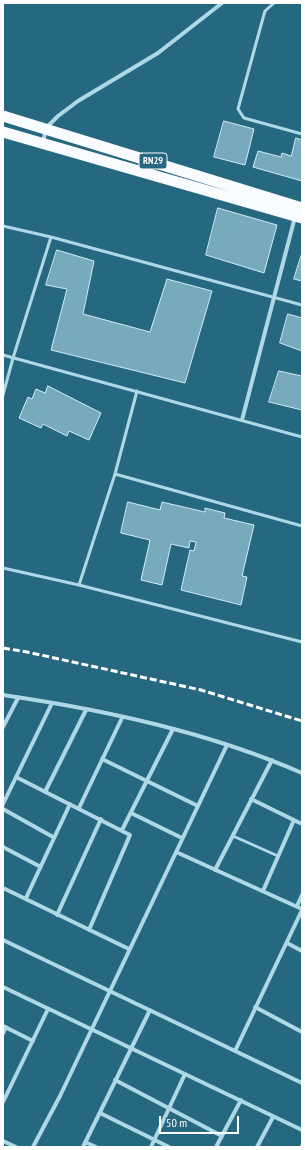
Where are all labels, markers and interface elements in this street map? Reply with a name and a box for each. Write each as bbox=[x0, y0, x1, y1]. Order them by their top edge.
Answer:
road number: RN29 bbox=[139, 153, 167, 169]
scale bar bbox=[161, 1108, 241, 1134]
text: 50 m bbox=[166, 1115, 187, 1130]

